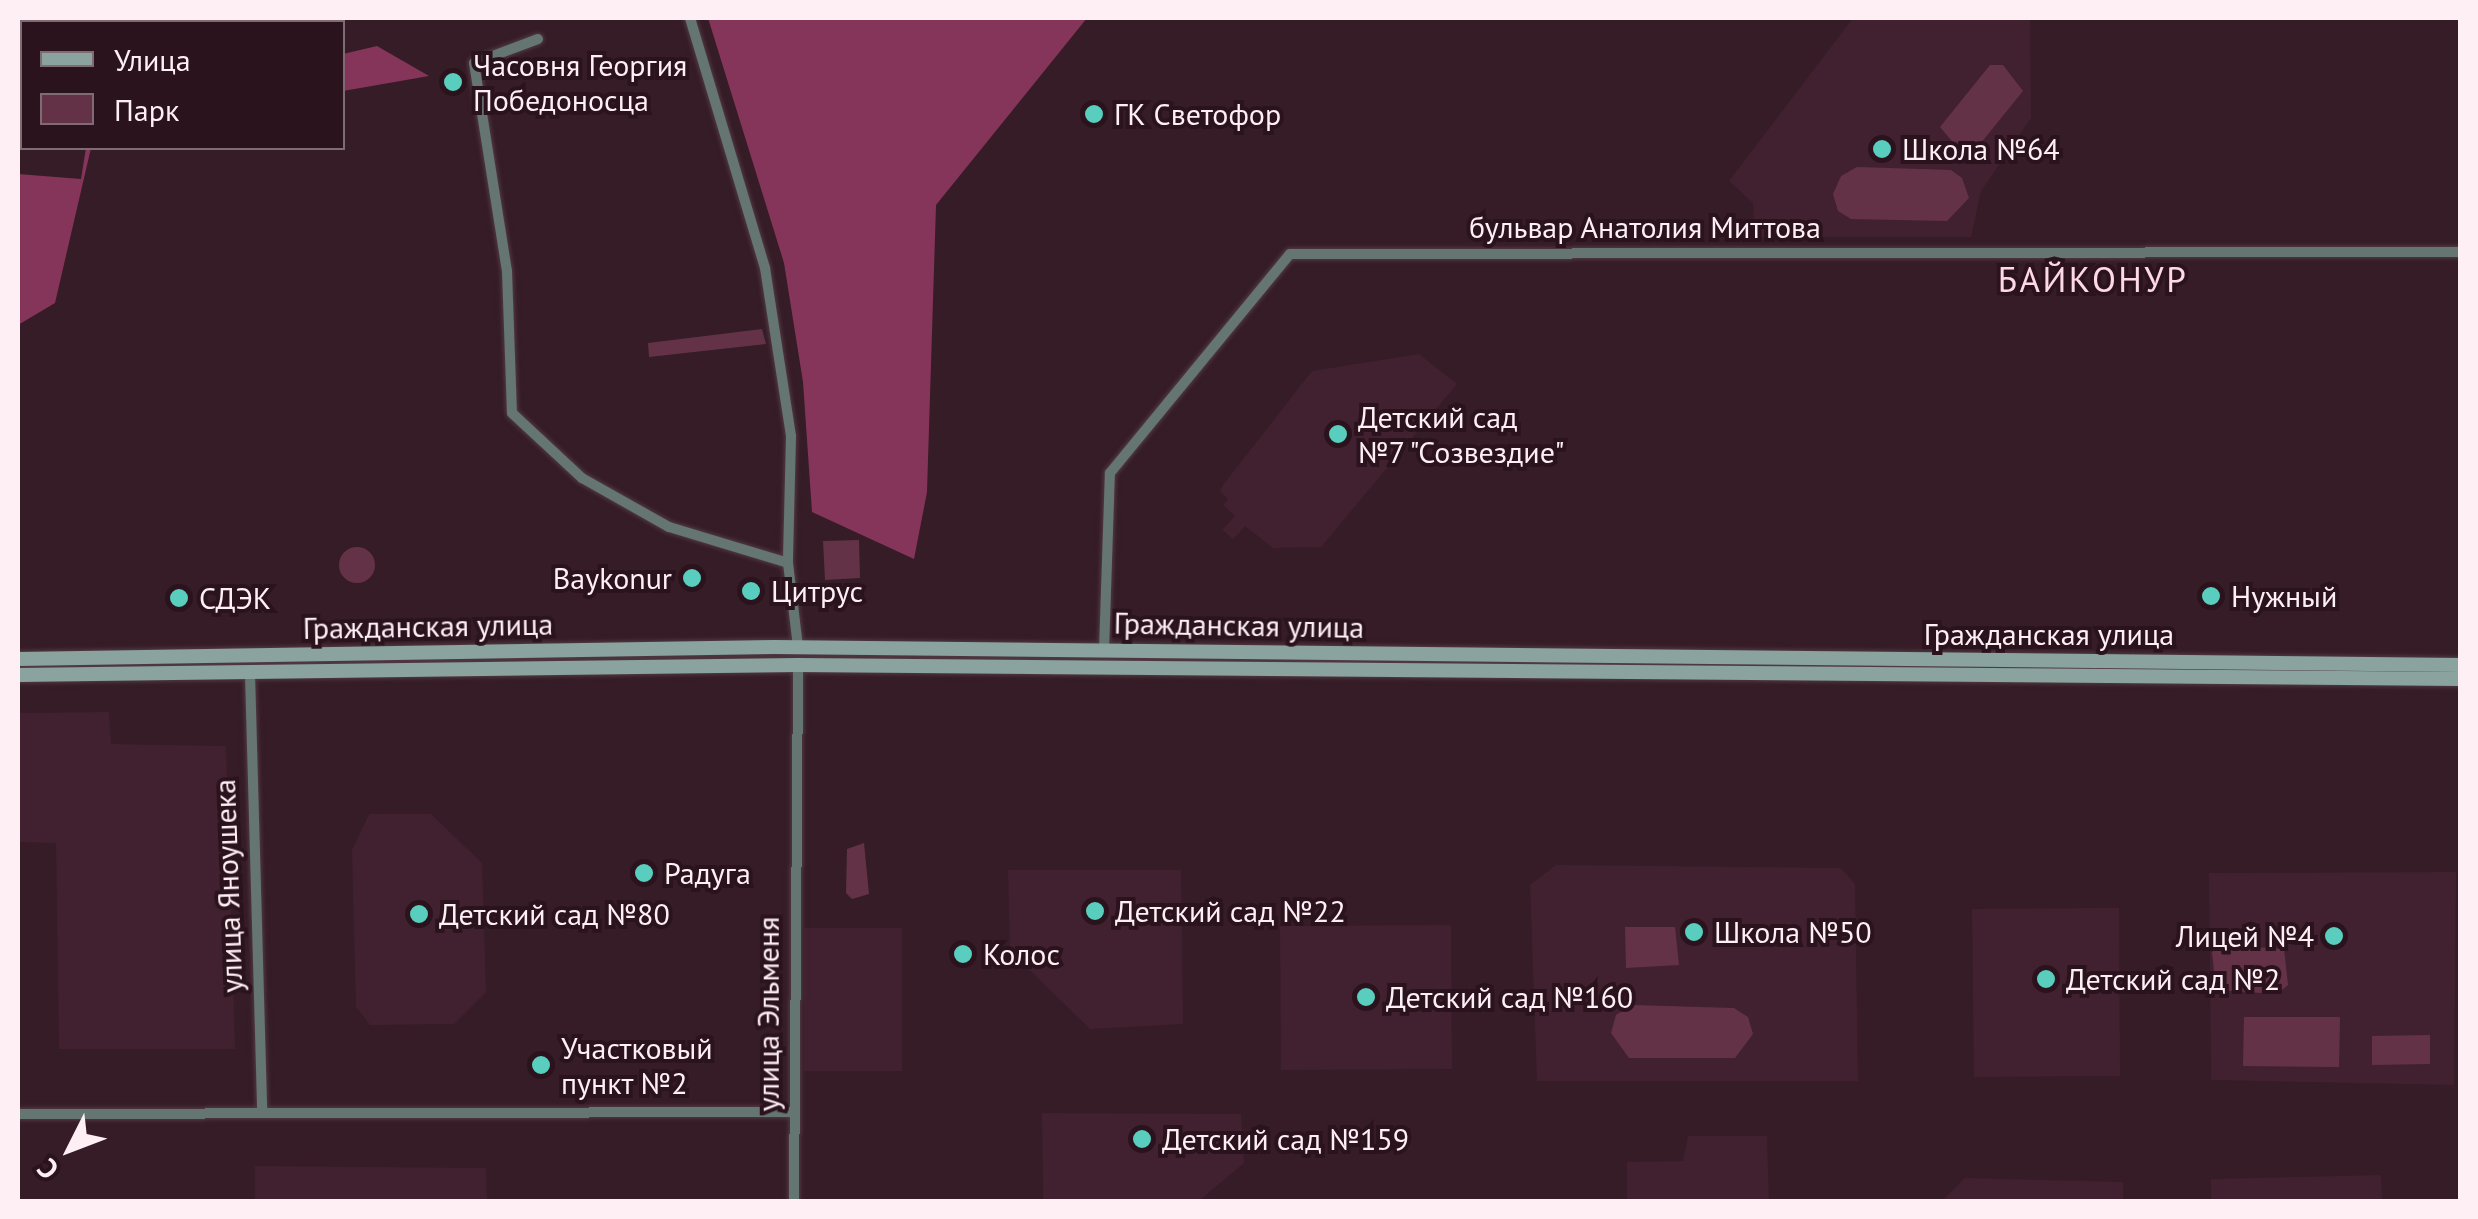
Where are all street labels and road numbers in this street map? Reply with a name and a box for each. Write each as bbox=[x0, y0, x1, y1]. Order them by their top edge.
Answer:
street label: бульвар Анатолия Миттова bbox=[1469, 209, 1821, 245]
street label: Гражданская улица bbox=[1114, 605, 1364, 645]
street label: Гражданская улица bbox=[303, 606, 553, 646]
street label: Гражданская улица bbox=[1924, 616, 2174, 652]
street label: улица Яноушека bbox=[206, 779, 250, 993]
street label: улица Эльменя bbox=[750, 917, 786, 1111]

